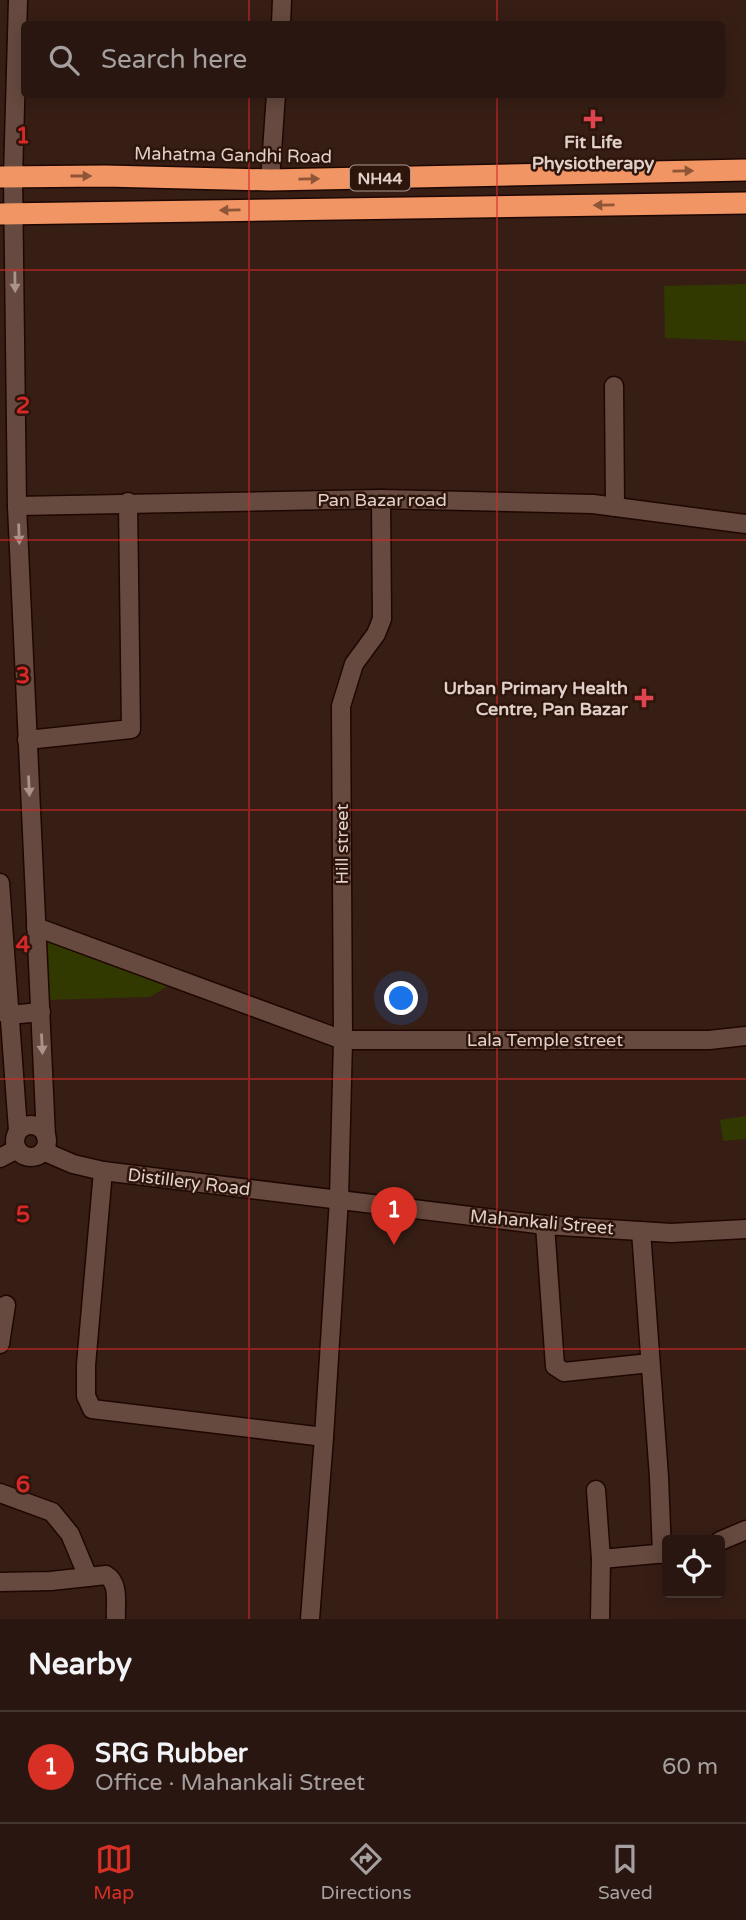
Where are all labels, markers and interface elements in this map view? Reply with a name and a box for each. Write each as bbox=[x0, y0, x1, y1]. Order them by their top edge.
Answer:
search box bbox=[21, 21, 725, 98]
icon: search bbox=[45, 41, 83, 79]
text: Search here bbox=[101, 44, 247, 75]
marker: Fit Life Physiotherapy bbox=[583, 109, 603, 129]
text: 1 bbox=[16, 122, 30, 150]
place label: Fit Life Physiotherapy bbox=[532, 131, 655, 174]
street label: Mahatma Gandhi Road bbox=[134, 142, 332, 168]
one-way arrow bbox=[673, 165, 695, 177]
road number: NH44 bbox=[350, 166, 410, 190]
one-way arrow bbox=[71, 171, 93, 182]
one-way arrow bbox=[298, 174, 320, 185]
one-way arrow bbox=[593, 199, 615, 210]
one-way arrow bbox=[219, 204, 241, 216]
one-way arrow bbox=[9, 272, 21, 294]
text: 2 bbox=[16, 392, 30, 420]
street label: Pan Bazar road bbox=[317, 489, 447, 511]
one-way arrow bbox=[13, 524, 24, 546]
text: 3 bbox=[16, 662, 30, 690]
place label: Urban Primary Health Centre, Pan Bazar bbox=[444, 677, 629, 720]
marker: Urban Primary Health Centre, Pan Bazar bbox=[634, 688, 654, 708]
one-way arrow bbox=[24, 775, 35, 797]
street label: Hill street bbox=[331, 803, 353, 884]
text: 4 bbox=[16, 931, 31, 959]
your location bbox=[384, 981, 418, 1015]
street label: Lala Temple street bbox=[467, 1029, 623, 1051]
one-way arrow bbox=[37, 1034, 48, 1056]
street label: Distillery Road bbox=[126, 1164, 252, 1200]
pin: 1 bbox=[371, 1187, 417, 1245]
text: 5 bbox=[16, 1201, 30, 1229]
street label: Mahankali Street bbox=[469, 1205, 615, 1239]
text: 6 bbox=[16, 1471, 30, 1499]
map controls bbox=[662, 1535, 725, 1598]
button: locate bbox=[662, 1535, 725, 1598]
text: Nearby bbox=[28, 1646, 132, 1683]
text: SRG Rubber bbox=[95, 1738, 248, 1769]
text: 1 bbox=[44, 1753, 58, 1781]
text: 60 m bbox=[662, 1753, 718, 1781]
text: Office · Mahankali Street bbox=[95, 1769, 365, 1797]
tab: Map bbox=[93, 1840, 134, 1904]
tab: Directions bbox=[321, 1840, 412, 1904]
tab: Saved bbox=[598, 1840, 653, 1904]

